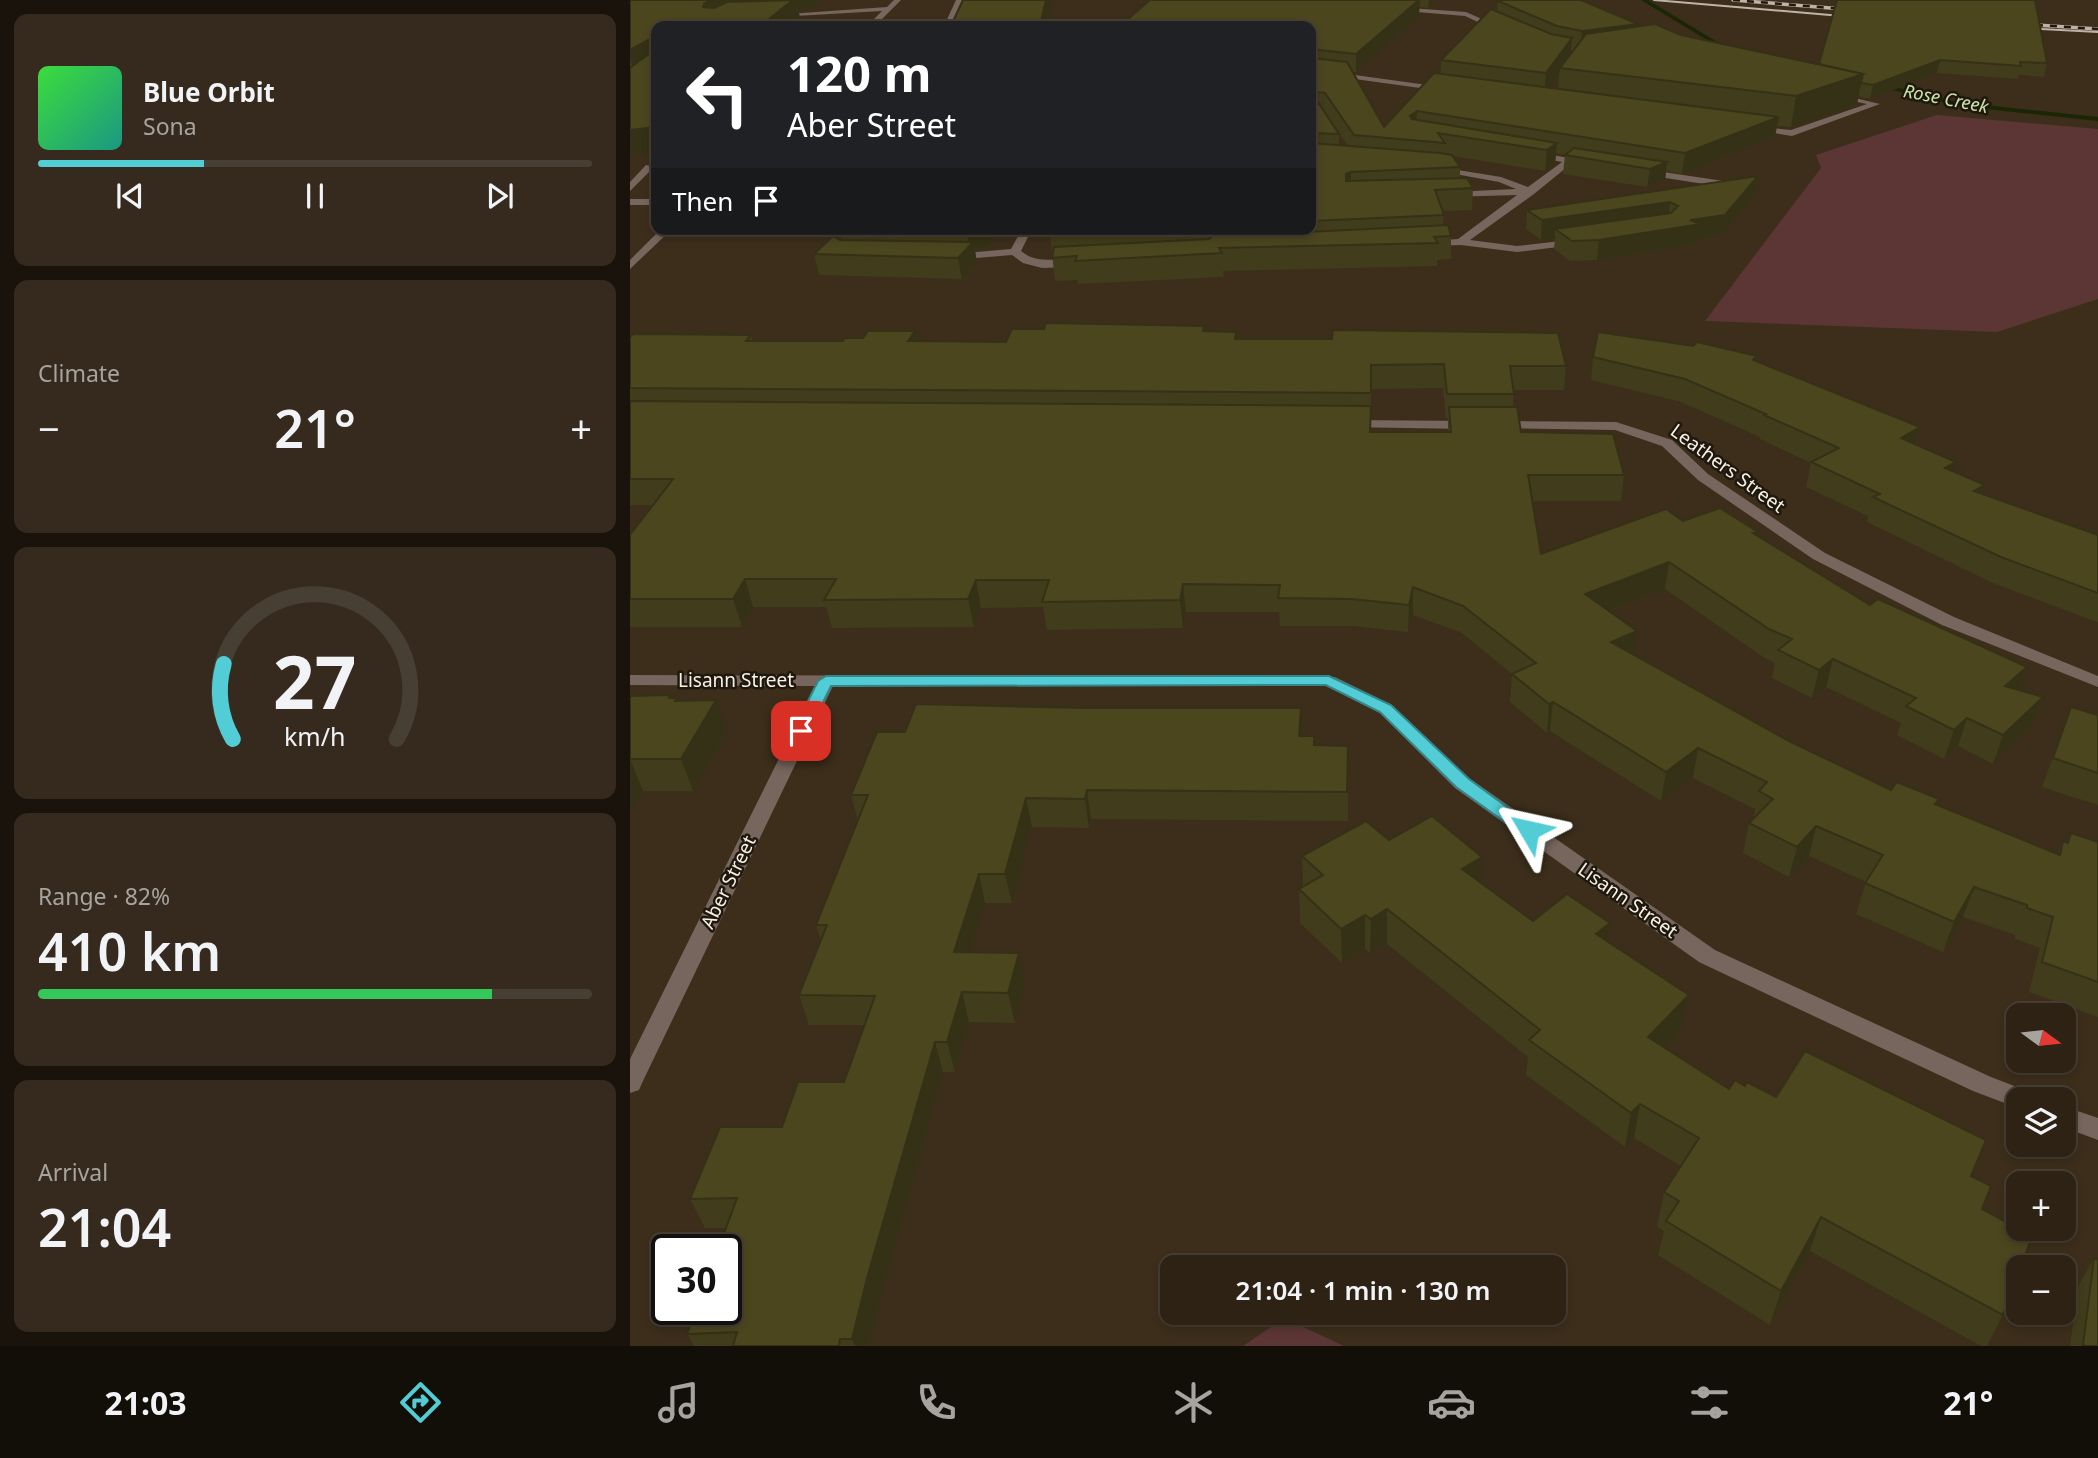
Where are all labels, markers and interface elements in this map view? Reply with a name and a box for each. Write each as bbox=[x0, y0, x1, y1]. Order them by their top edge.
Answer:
text: 120 m bbox=[787, 40, 932, 106]
icon: left bbox=[672, 49, 763, 140]
text: Blue Orbit bbox=[143, 74, 275, 110]
water label: Rose Creek bbox=[1901, 78, 1992, 118]
text: Aber Street bbox=[787, 103, 956, 146]
text: Sona bbox=[143, 110, 197, 142]
icon: previous bbox=[111, 177, 149, 215]
icon: pause bbox=[296, 177, 334, 215]
icon: next bbox=[481, 177, 519, 215]
icon: arrive bbox=[747, 182, 785, 220]
text: Then bbox=[672, 183, 733, 219]
text: Climate bbox=[38, 357, 120, 389]
text: 21° bbox=[274, 392, 356, 463]
text: − bbox=[38, 402, 60, 454]
text: + bbox=[570, 402, 592, 454]
street label: Leathers Street bbox=[1666, 418, 1791, 518]
text: 27 bbox=[273, 631, 357, 730]
street label: Lisann Street bbox=[678, 667, 794, 693]
pin bbox=[771, 701, 831, 761]
icon: arrive bbox=[782, 712, 820, 750]
text: km/h bbox=[284, 719, 346, 753]
position arrow bbox=[1492, 793, 1566, 867]
street label: Aber Street bbox=[694, 831, 762, 933]
street label: Lisann Street bbox=[1573, 856, 1683, 944]
text: Range · 82% bbox=[38, 880, 170, 912]
text: 410 km bbox=[38, 915, 221, 986]
north arrow bbox=[2006, 1003, 2076, 1073]
map controls bbox=[2006, 1003, 2076, 1325]
button: layers bbox=[2006, 1087, 2076, 1157]
text: Arrival bbox=[38, 1156, 108, 1188]
button: + bbox=[2006, 1171, 2076, 1241]
text: 21:04 bbox=[38, 1191, 171, 1262]
speed limit sign: 30 bbox=[651, 1234, 742, 1325]
button: − bbox=[2006, 1255, 2076, 1325]
text: 21:04 · 1 min · 130 m bbox=[1236, 1272, 1490, 1308]
icon: directions bbox=[396, 1378, 445, 1427]
icon: music bbox=[654, 1378, 703, 1427]
icon: phone bbox=[912, 1378, 961, 1427]
icon: climate bbox=[1169, 1378, 1218, 1427]
icon: car bbox=[1427, 1378, 1476, 1427]
icon: filters bbox=[1685, 1378, 1734, 1427]
text: 21:03 bbox=[104, 1381, 187, 1424]
text: 21° bbox=[1943, 1381, 1993, 1424]

